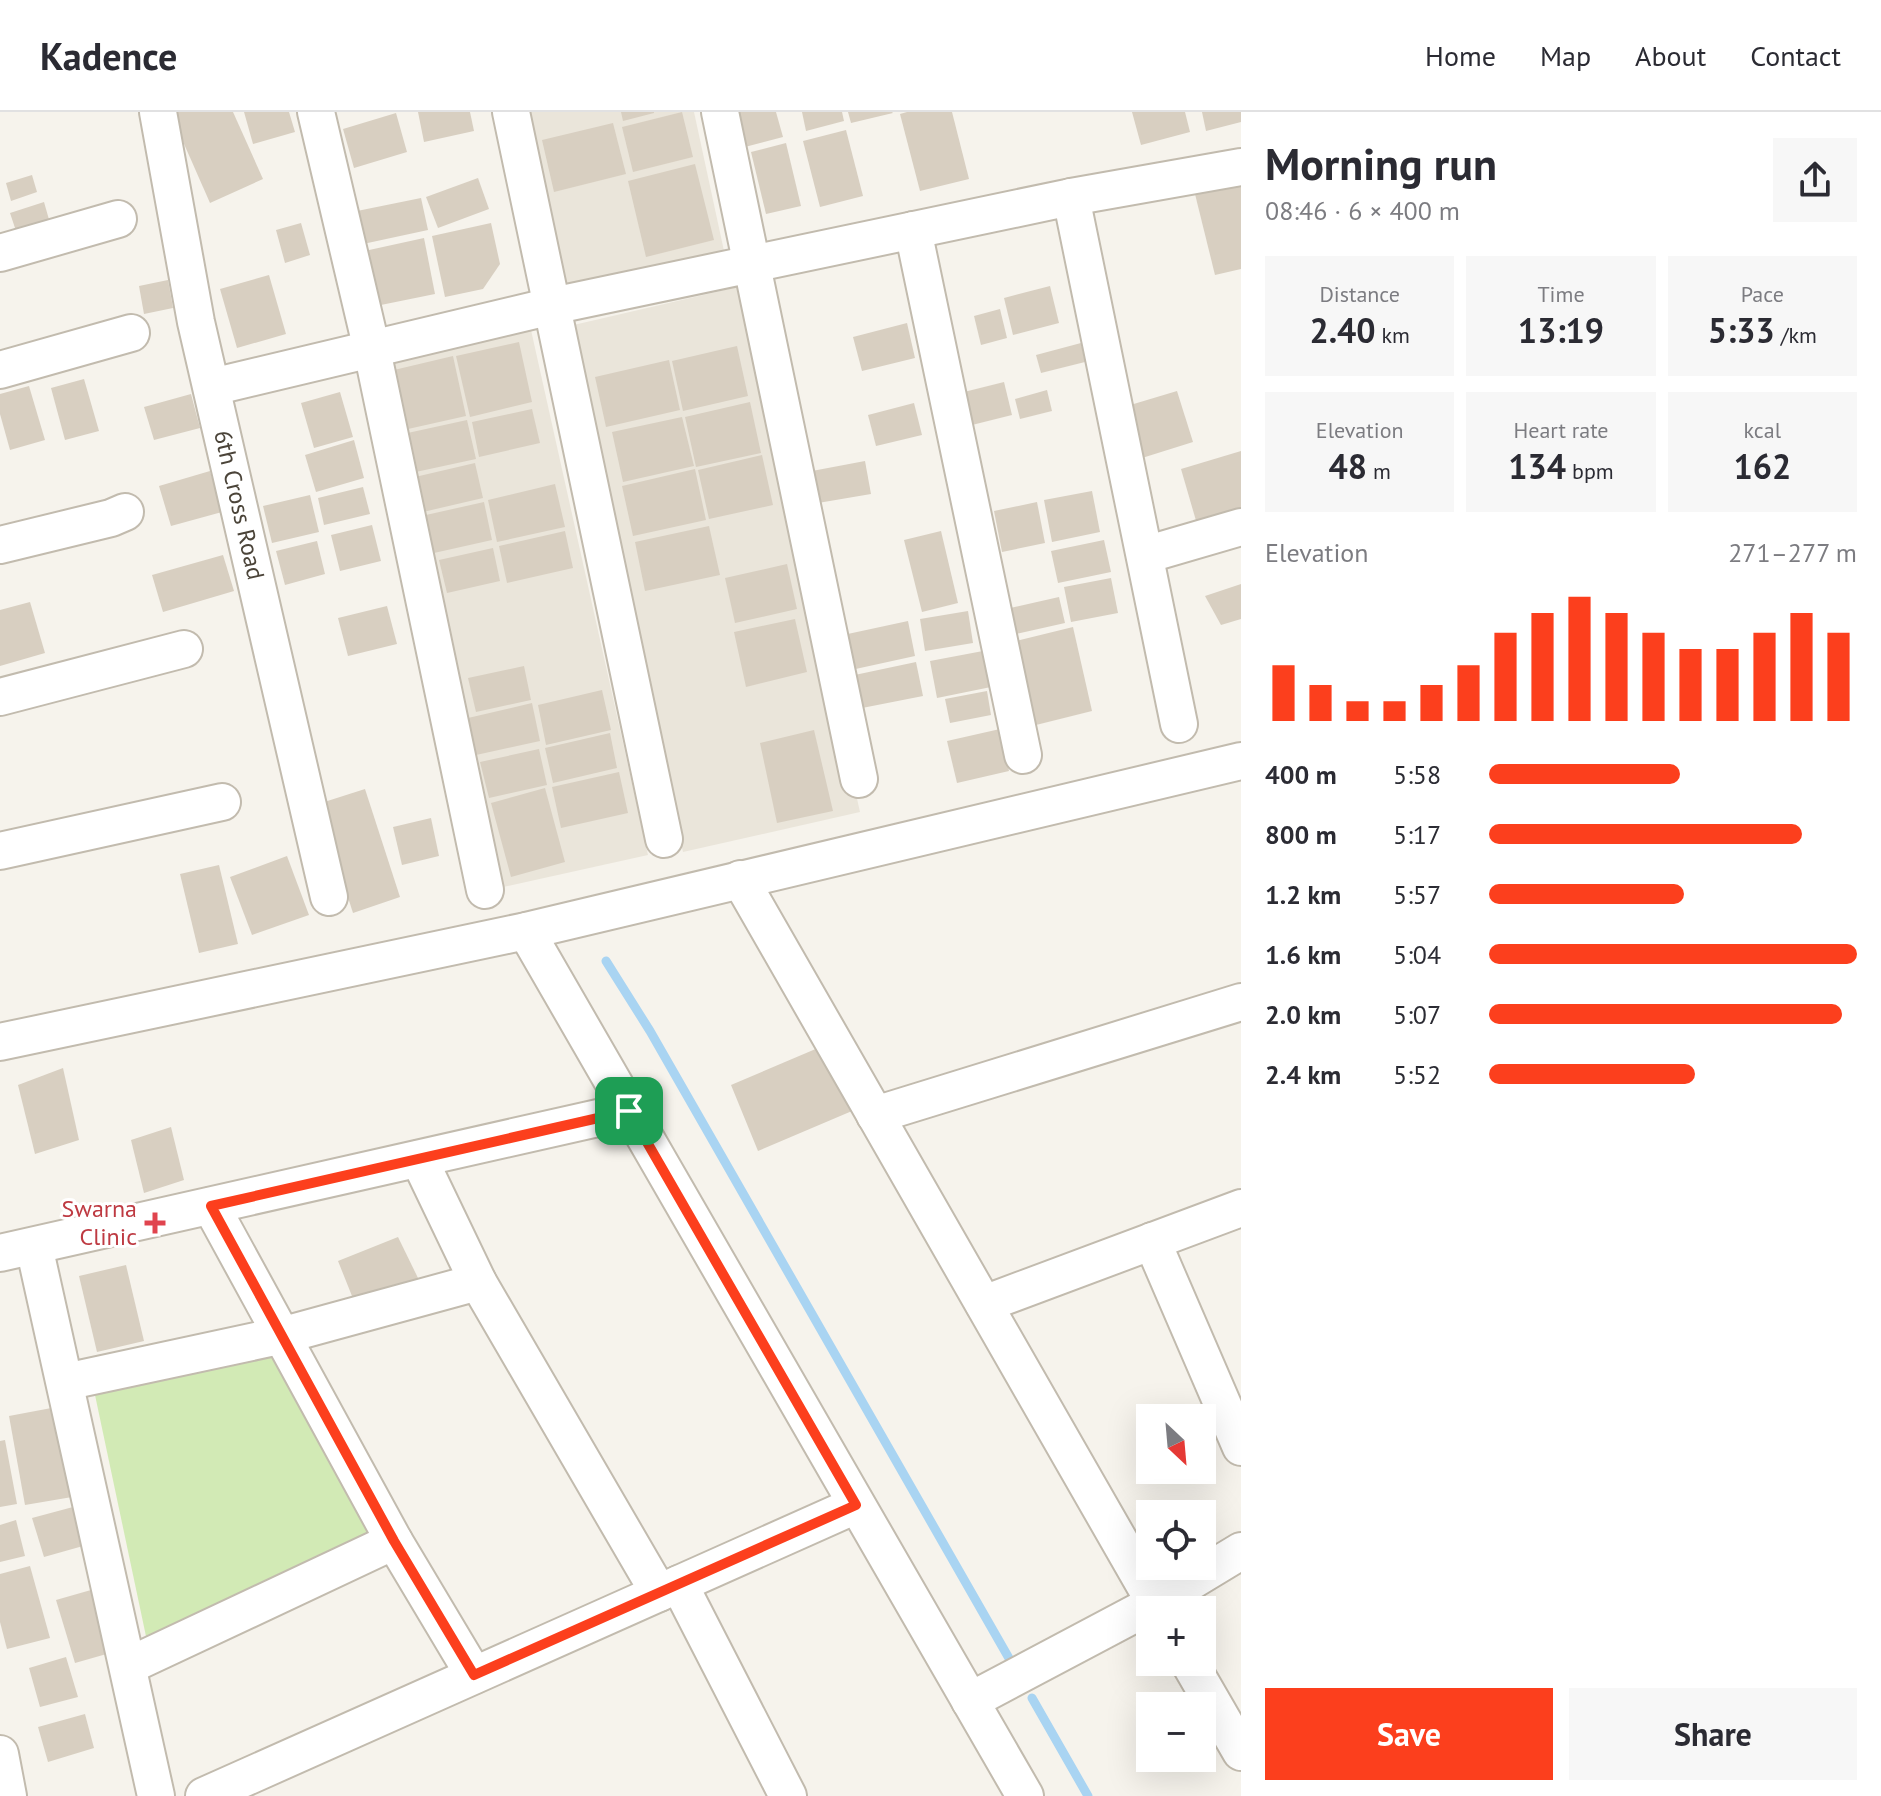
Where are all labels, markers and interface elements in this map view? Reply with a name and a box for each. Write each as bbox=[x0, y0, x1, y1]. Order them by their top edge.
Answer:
text: Kadence bbox=[40, 31, 177, 80]
text: Home bbox=[1425, 37, 1496, 74]
text: Map bbox=[1540, 37, 1591, 74]
text: About bbox=[1635, 37, 1706, 74]
text: Contact bbox=[1750, 37, 1841, 74]
text: Morning run bbox=[1265, 135, 1497, 192]
button: share bbox=[1773, 138, 1857, 222]
text: 08:46 · 6 × 400 m bbox=[1265, 194, 1460, 227]
text: Distance bbox=[1319, 280, 1400, 308]
text: Time bbox=[1537, 280, 1585, 308]
text: Pace bbox=[1741, 280, 1784, 308]
text: 2.40 bbox=[1309, 308, 1376, 352]
text: 13:19 bbox=[1518, 308, 1604, 352]
text: 5:33 bbox=[1708, 308, 1775, 352]
text: km bbox=[1376, 321, 1410, 349]
text: /km bbox=[1775, 321, 1817, 349]
text: Elevation bbox=[1316, 416, 1403, 444]
text: Heart rate bbox=[1513, 416, 1609, 444]
text: kcal bbox=[1744, 416, 1781, 444]
street label: 6th Cross Road bbox=[207, 427, 272, 583]
text: 48 bbox=[1329, 444, 1367, 488]
text: 134 bbox=[1508, 444, 1566, 488]
text: 162 bbox=[1733, 444, 1791, 488]
text: m bbox=[1367, 457, 1391, 485]
text: bpm bbox=[1566, 457, 1614, 485]
text: Elevation bbox=[1265, 536, 1369, 569]
text: 271–277 m bbox=[1728, 536, 1857, 569]
text: 400 m bbox=[1265, 758, 1337, 791]
text: 5:58 bbox=[1393, 758, 1441, 791]
text: 800 m bbox=[1265, 818, 1337, 851]
text: 5:17 bbox=[1393, 818, 1441, 851]
text: 1.2 km bbox=[1265, 878, 1341, 911]
text: 5:57 bbox=[1393, 878, 1441, 911]
text: 1.6 km bbox=[1265, 938, 1341, 971]
text: 5:04 bbox=[1393, 938, 1441, 971]
text: 2.0 km bbox=[1265, 998, 1341, 1031]
text: 5:07 bbox=[1393, 998, 1441, 1031]
text: 2.4 km bbox=[1265, 1058, 1341, 1091]
text: 5:52 bbox=[1393, 1058, 1441, 1091]
pin bbox=[595, 1077, 663, 1145]
icon: arrive bbox=[607, 1089, 651, 1133]
place label: Swarna Clinic bbox=[62, 1193, 137, 1252]
marker: Swarna Clinic bbox=[144, 1212, 166, 1234]
north arrow bbox=[1136, 1404, 1216, 1484]
map controls bbox=[1136, 1404, 1216, 1772]
button: locate bbox=[1136, 1500, 1216, 1580]
button: + bbox=[1136, 1596, 1216, 1676]
button: Save bbox=[1265, 1688, 1553, 1780]
button: Share bbox=[1569, 1688, 1857, 1780]
button: − bbox=[1136, 1692, 1216, 1772]

